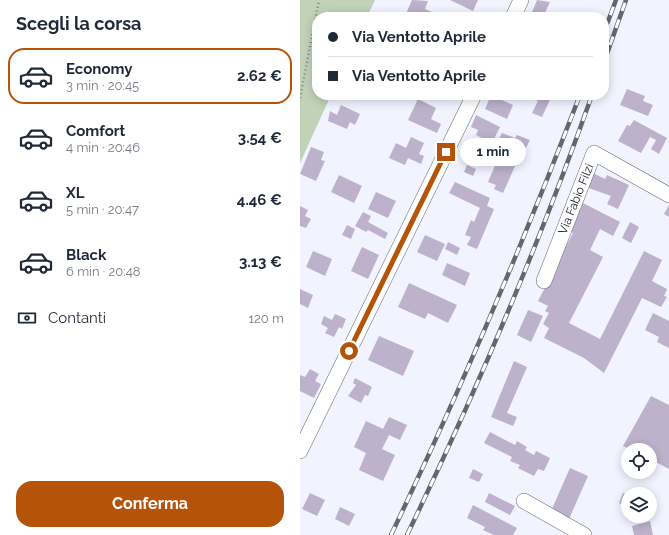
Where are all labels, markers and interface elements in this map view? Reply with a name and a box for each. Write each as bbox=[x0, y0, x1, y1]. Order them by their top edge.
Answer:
text: Scegli la corsa bbox=[16, 13, 141, 34]
text: Via Ventotto Aprile bbox=[352, 28, 486, 46]
icon: car bbox=[18, 58, 54, 94]
text: Economy bbox=[66, 60, 133, 78]
text: 2.62 € bbox=[237, 67, 282, 85]
text: Via Ventotto Aprile bbox=[352, 67, 486, 85]
text: 3 min · 20:45 bbox=[66, 78, 139, 93]
icon: car bbox=[18, 120, 54, 156]
text: Comfort bbox=[66, 122, 125, 140]
text: 3.54 € bbox=[238, 129, 282, 147]
callout: 1 min bbox=[460, 138, 526, 166]
text: 4 min · 20:46 bbox=[66, 140, 140, 155]
route end bbox=[437, 143, 455, 161]
text: 1 min bbox=[477, 144, 509, 159]
street label: Via Fabio Filzi bbox=[555, 162, 597, 236]
icon: car bbox=[18, 182, 54, 218]
text: XL bbox=[66, 184, 84, 202]
text: 4.46 € bbox=[237, 191, 282, 209]
text: 5 min · 20:47 bbox=[66, 202, 139, 217]
icon: car bbox=[18, 244, 54, 280]
text: Black bbox=[66, 246, 106, 264]
text: 3.13 € bbox=[239, 253, 282, 271]
text: 6 min · 20:48 bbox=[66, 264, 141, 279]
icon: cash bbox=[16, 307, 38, 329]
text: Contanti bbox=[48, 309, 106, 327]
text: 120 m bbox=[248, 311, 284, 326]
route start bbox=[340, 342, 358, 360]
map controls bbox=[621, 443, 657, 523]
button: locate bbox=[621, 443, 657, 479]
button: Conferma bbox=[16, 481, 284, 527]
button: layers bbox=[621, 487, 657, 523]

